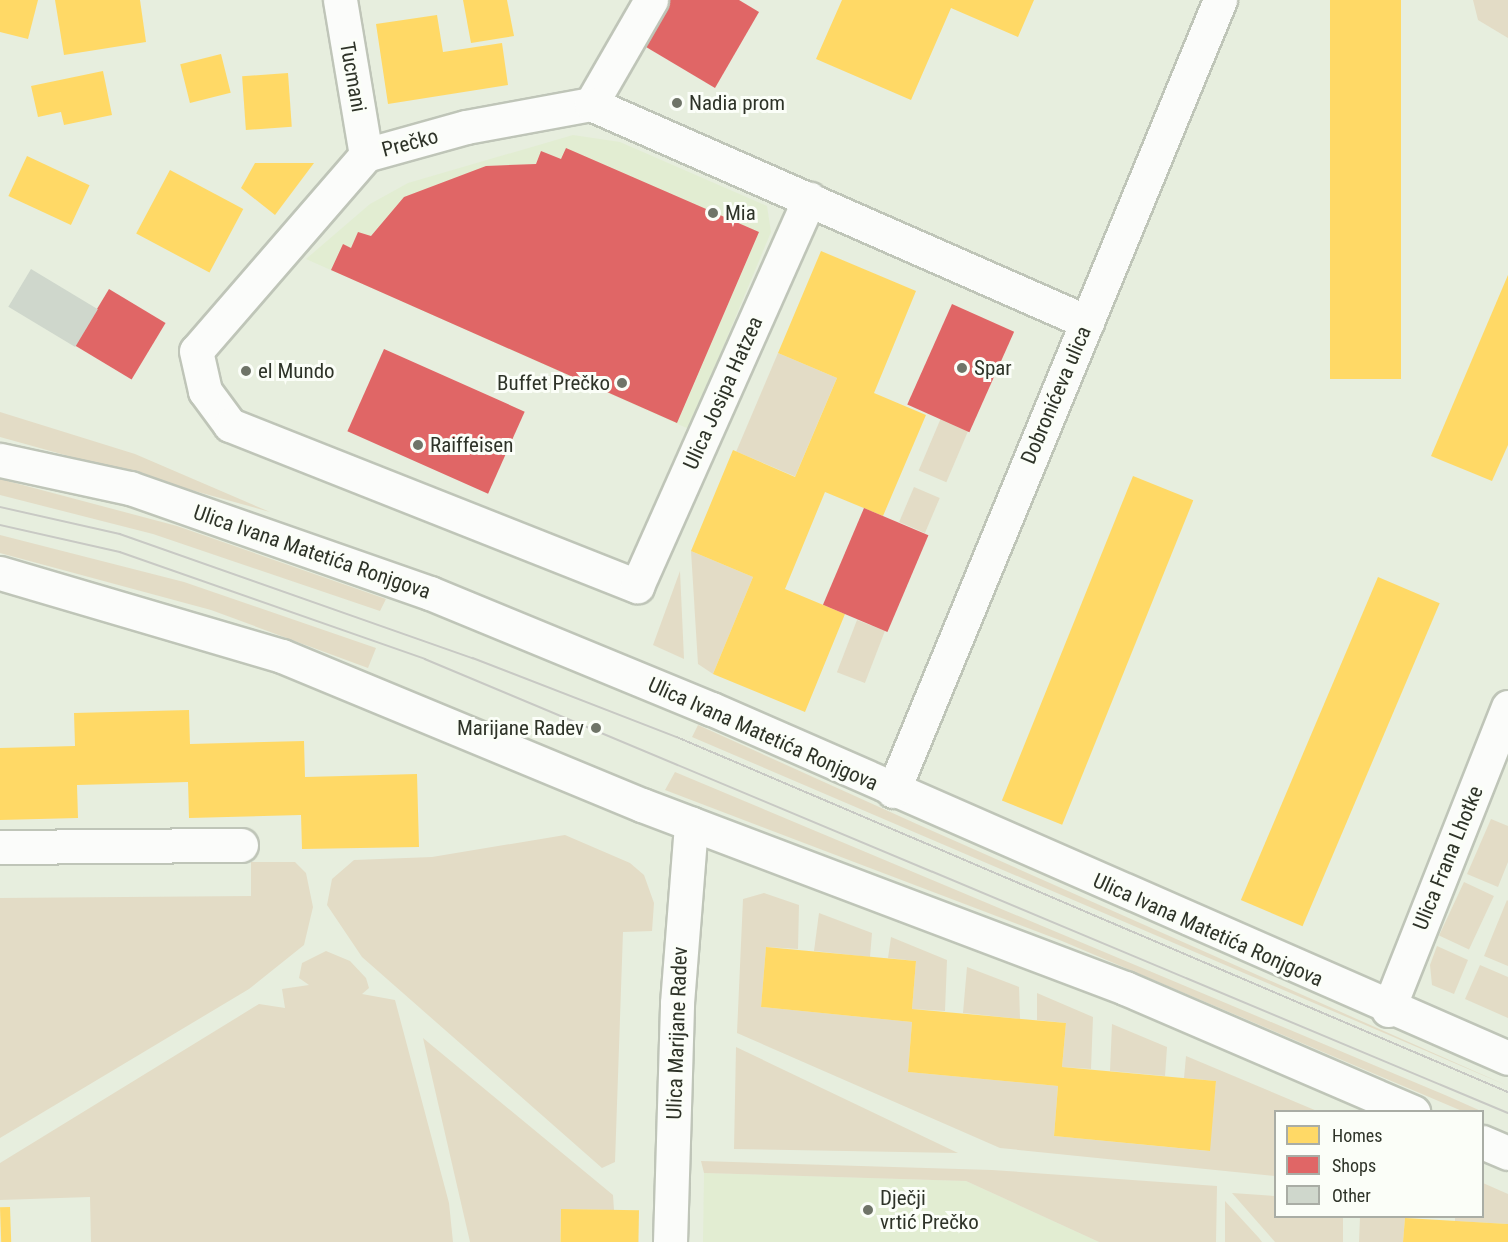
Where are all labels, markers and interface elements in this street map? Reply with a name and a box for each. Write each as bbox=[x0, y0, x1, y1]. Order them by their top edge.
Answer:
street label: Tucmani bbox=[334, 40, 372, 114]
place label: Nadia prom bbox=[689, 90, 785, 116]
marker: Nadia prom bbox=[670, 96, 684, 110]
street label: Prečko bbox=[379, 123, 441, 163]
place label: Mia bbox=[725, 200, 756, 226]
marker: Mia bbox=[706, 206, 720, 220]
street label: Ulica Josipa Hatzea bbox=[678, 313, 768, 473]
street label: Dobronićeva ulica bbox=[1016, 322, 1096, 468]
place label: Spar bbox=[974, 355, 1012, 381]
place label: el Mundo bbox=[258, 358, 335, 384]
marker: Spar bbox=[955, 361, 969, 375]
marker: el Mundo bbox=[239, 364, 253, 378]
place label: Buffet Prečko bbox=[497, 370, 610, 396]
marker: Buffet Prečko bbox=[615, 376, 629, 390]
place label: Raiffeisen bbox=[430, 432, 513, 458]
marker: Raiffeisen bbox=[411, 438, 425, 452]
street label: Ulica Ivana Matetića Ronjgova bbox=[190, 500, 434, 604]
street label: Ulica Ivana Matetića Ronjgova bbox=[644, 672, 882, 796]
place label: Marijane Radev bbox=[457, 715, 584, 741]
marker: Marijane Radev bbox=[589, 721, 603, 735]
street label: Ulica Frana Lhotke bbox=[1408, 782, 1488, 934]
street label: Ulica Ivana Matetića Ronjgova bbox=[1089, 868, 1327, 992]
street label: Ulica Marijane Radev bbox=[661, 946, 693, 1120]
legend bbox=[1274, 1110, 1484, 1218]
text: Homes bbox=[1332, 1125, 1382, 1146]
text: Shops bbox=[1332, 1155, 1376, 1176]
place label: Dječji vrtić Prečko bbox=[880, 1185, 979, 1235]
text: Other bbox=[1332, 1185, 1371, 1206]
marker: Dječji vrtić Prečko bbox=[861, 1203, 875, 1217]

